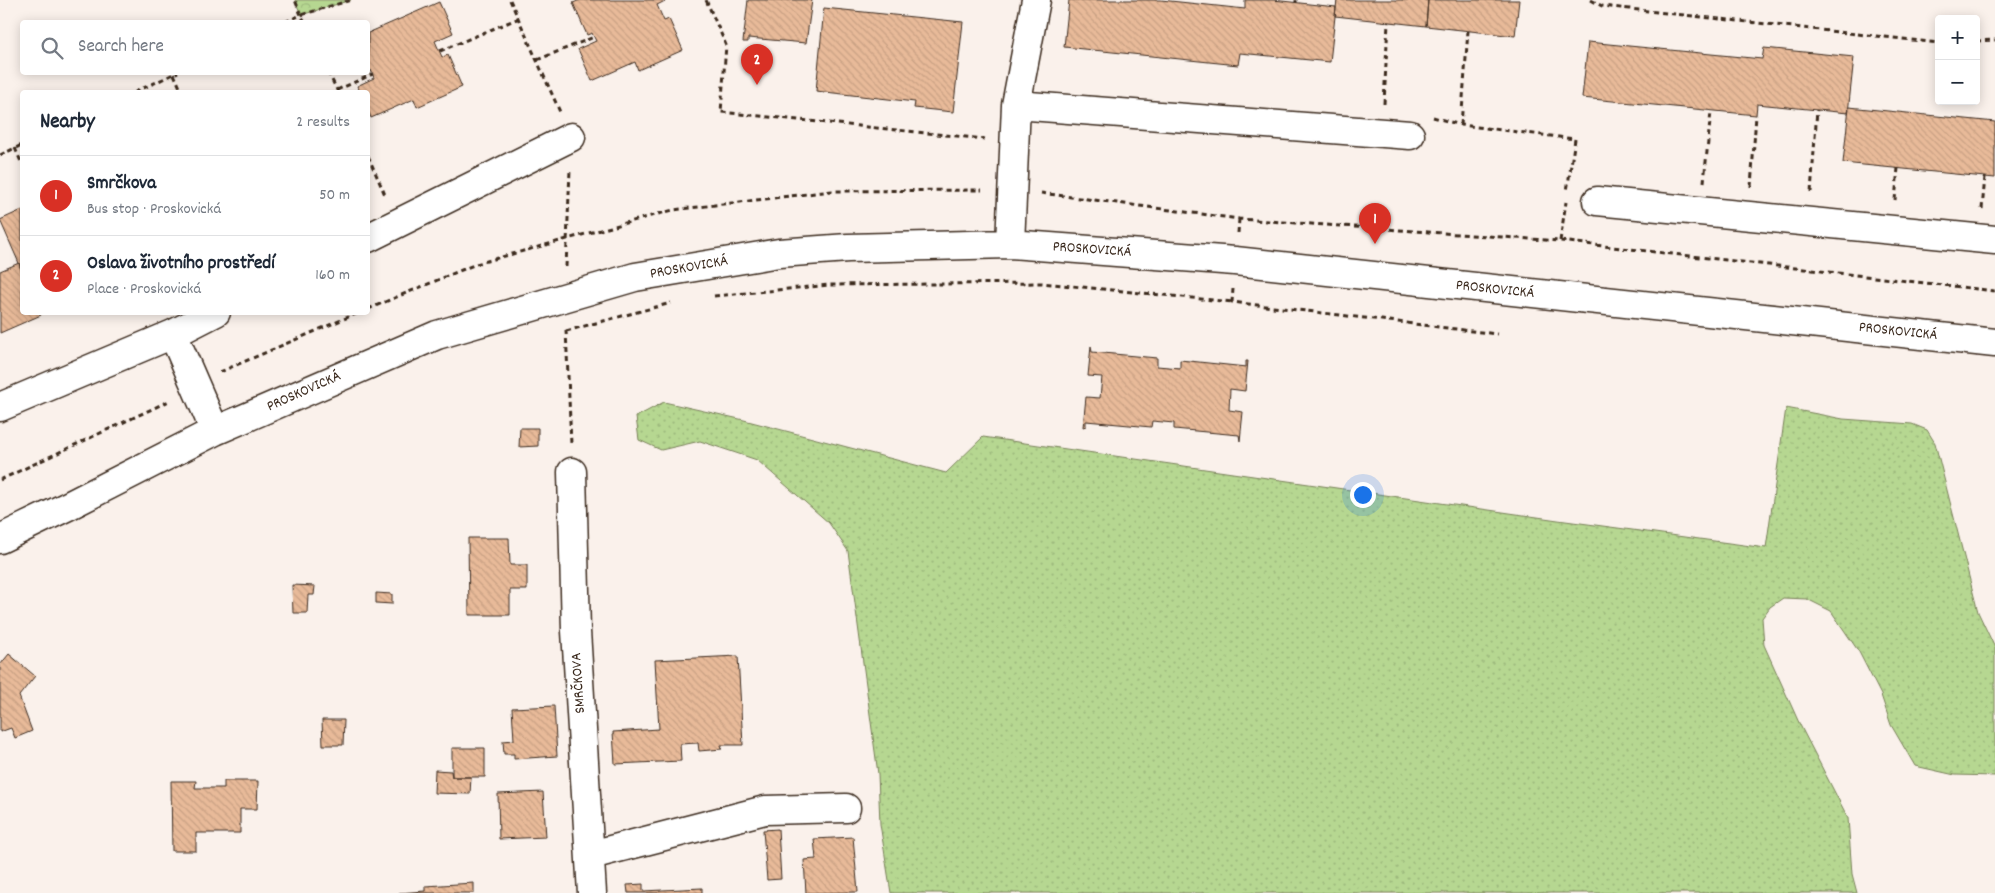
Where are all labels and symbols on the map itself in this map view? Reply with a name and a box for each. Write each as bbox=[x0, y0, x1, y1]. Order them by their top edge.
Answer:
pin: 2 bbox=[741, 44, 773, 85]
pin: 1 bbox=[1359, 203, 1391, 244]
street label: PROSKOVICKÁ bbox=[1052, 236, 1132, 264]
street label: PROSKOVICKÁ bbox=[648, 250, 730, 286]
street label: PROSKOVICKÁ bbox=[1455, 275, 1536, 305]
street label: PROSKOVICKÁ bbox=[1858, 317, 1939, 347]
street label: PROSKOVICKÁ bbox=[264, 366, 345, 418]
your location bbox=[1350, 482, 1376, 508]
street label: SMRČKOVA bbox=[566, 652, 592, 714]

